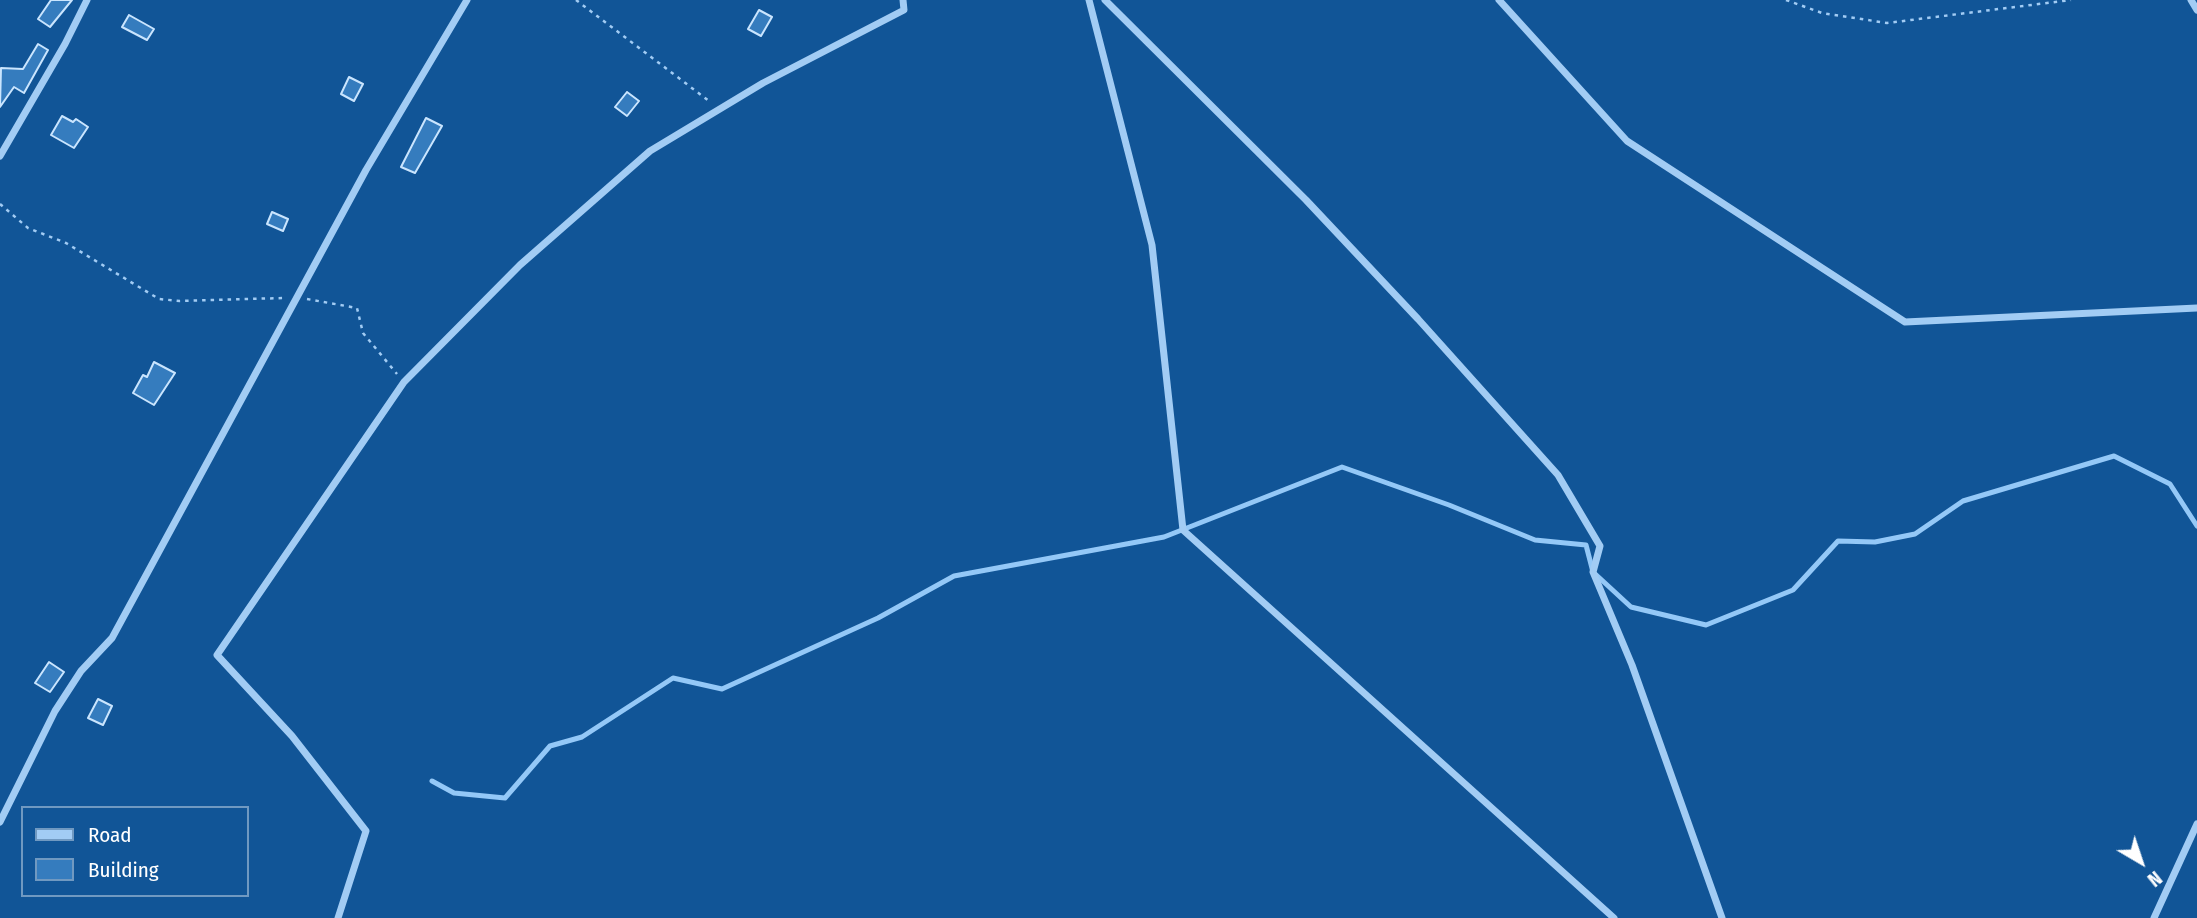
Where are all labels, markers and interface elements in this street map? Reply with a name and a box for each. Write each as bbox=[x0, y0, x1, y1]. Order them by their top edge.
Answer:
legend bbox=[21, 806, 248, 897]
text: Road bbox=[88, 822, 132, 848]
north arrow bbox=[2106, 827, 2176, 897]
text: Building bbox=[88, 857, 159, 883]
text: N bbox=[2143, 866, 2166, 891]

